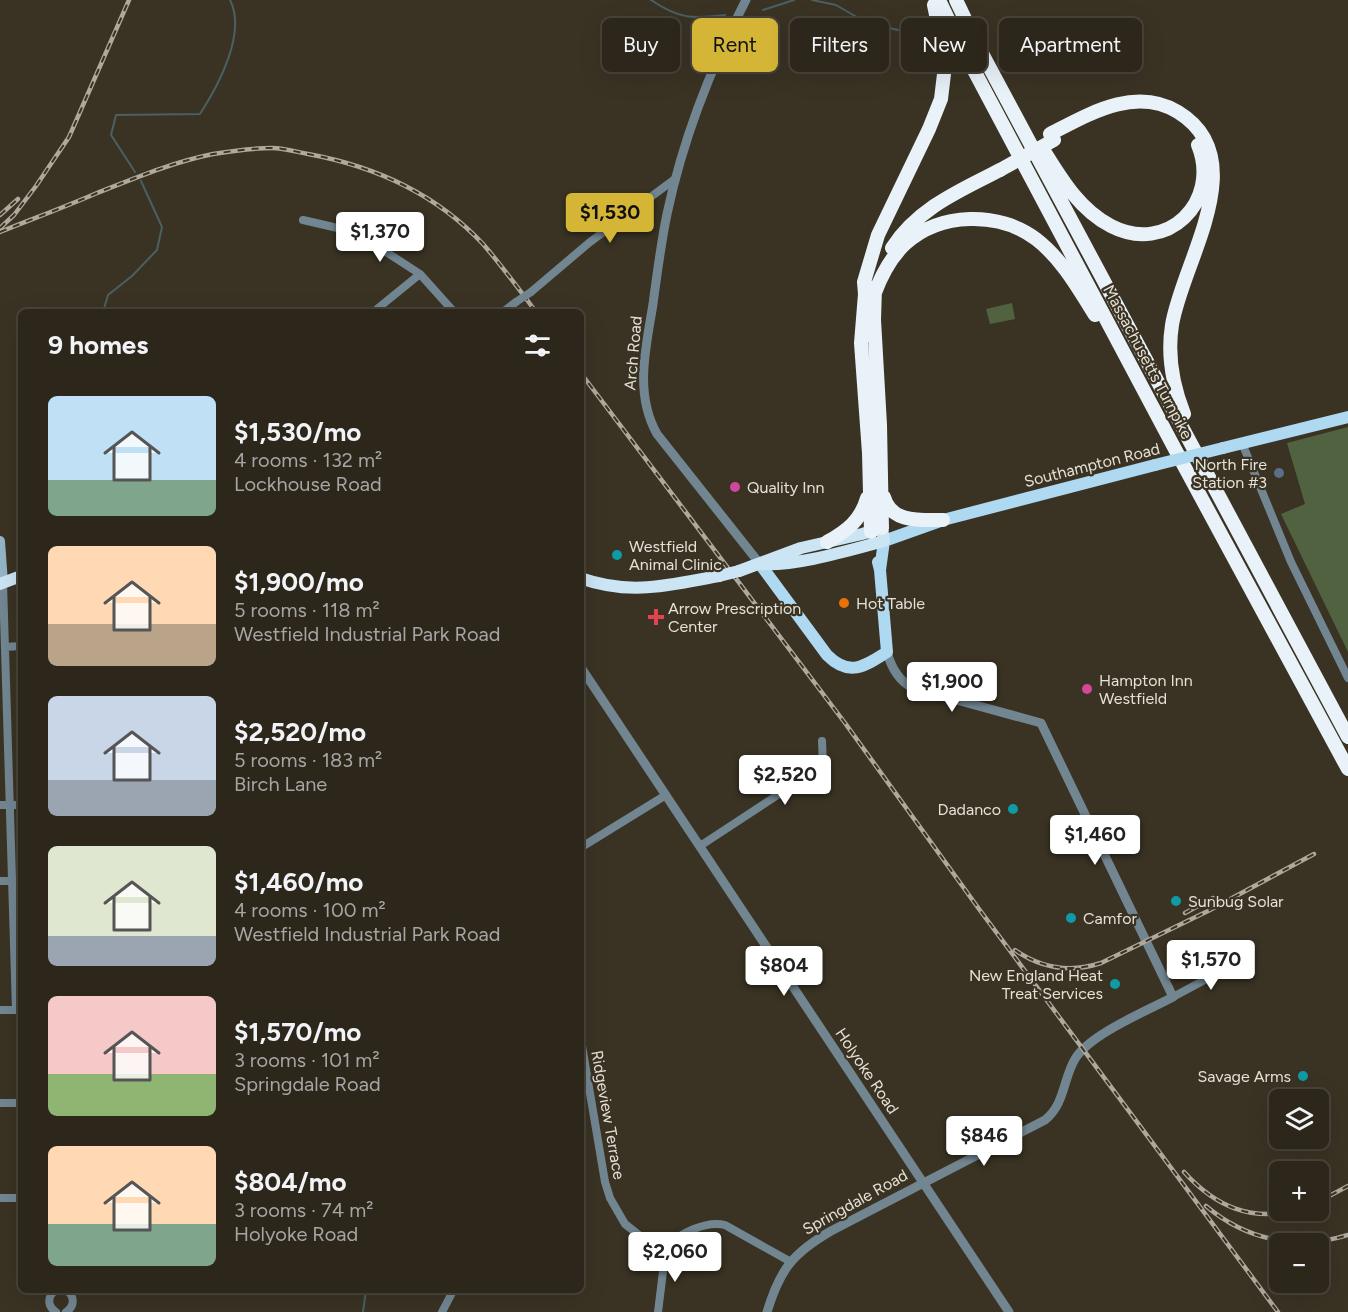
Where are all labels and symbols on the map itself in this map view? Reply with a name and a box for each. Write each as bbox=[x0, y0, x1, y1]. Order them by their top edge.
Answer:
pin: $1,530 bbox=[561, 193, 659, 244]
pin: $1,370 bbox=[331, 212, 429, 263]
street label: Massachusetts Turnpike bbox=[1099, 282, 1197, 443]
street label: Arch Road bbox=[620, 315, 646, 391]
street label: Southampton Road bbox=[1022, 439, 1162, 491]
place label: North Fire Station #3 bbox=[1192, 455, 1267, 492]
marker: North Fire Station #3 bbox=[1272, 466, 1286, 480]
place label: Quality Inn bbox=[747, 478, 824, 497]
marker: Quality Inn bbox=[728, 480, 742, 494]
place label: Westfield Animal Clinic bbox=[629, 537, 722, 574]
marker: Westfield Animal Clinic bbox=[610, 548, 624, 562]
place label: Hot Table bbox=[856, 594, 925, 613]
marker: Hot Table bbox=[837, 596, 851, 610]
place label: Arrow Prescription Center bbox=[668, 599, 801, 636]
marker: Arrow Prescription Center bbox=[649, 610, 663, 624]
pin: $1,900 bbox=[903, 662, 1001, 713]
place label: Hampton Inn Westfield bbox=[1099, 671, 1193, 708]
marker: Hampton Inn Westfield bbox=[1080, 682, 1094, 696]
pin: $2,520 bbox=[736, 755, 834, 806]
place label: Dadanco bbox=[937, 800, 1001, 819]
marker: Dadanco bbox=[1006, 802, 1020, 816]
pin: $1,460 bbox=[1046, 815, 1144, 866]
place label: Sunbug Solar bbox=[1188, 892, 1284, 911]
marker: Sunbug Solar bbox=[1169, 894, 1183, 908]
place label: Camfor bbox=[1083, 909, 1137, 928]
marker: Camfor bbox=[1064, 911, 1078, 925]
pin: $1,570 bbox=[1162, 940, 1260, 991]
pin: $804 bbox=[748, 946, 820, 997]
place label: New England Heat Treat Services bbox=[969, 966, 1103, 1003]
marker: New England Heat Treat Services bbox=[1108, 977, 1122, 991]
street label: Holyoke Road bbox=[831, 1024, 903, 1118]
street label: Ridgeview Terrace bbox=[587, 1049, 629, 1181]
place label: Savage Arms bbox=[1197, 1067, 1291, 1086]
marker: Savage Arms bbox=[1296, 1069, 1310, 1083]
pin: $846 bbox=[948, 1116, 1020, 1167]
street label: Springdale Road bbox=[799, 1165, 911, 1239]
pin: $2,060 bbox=[626, 1232, 724, 1283]

